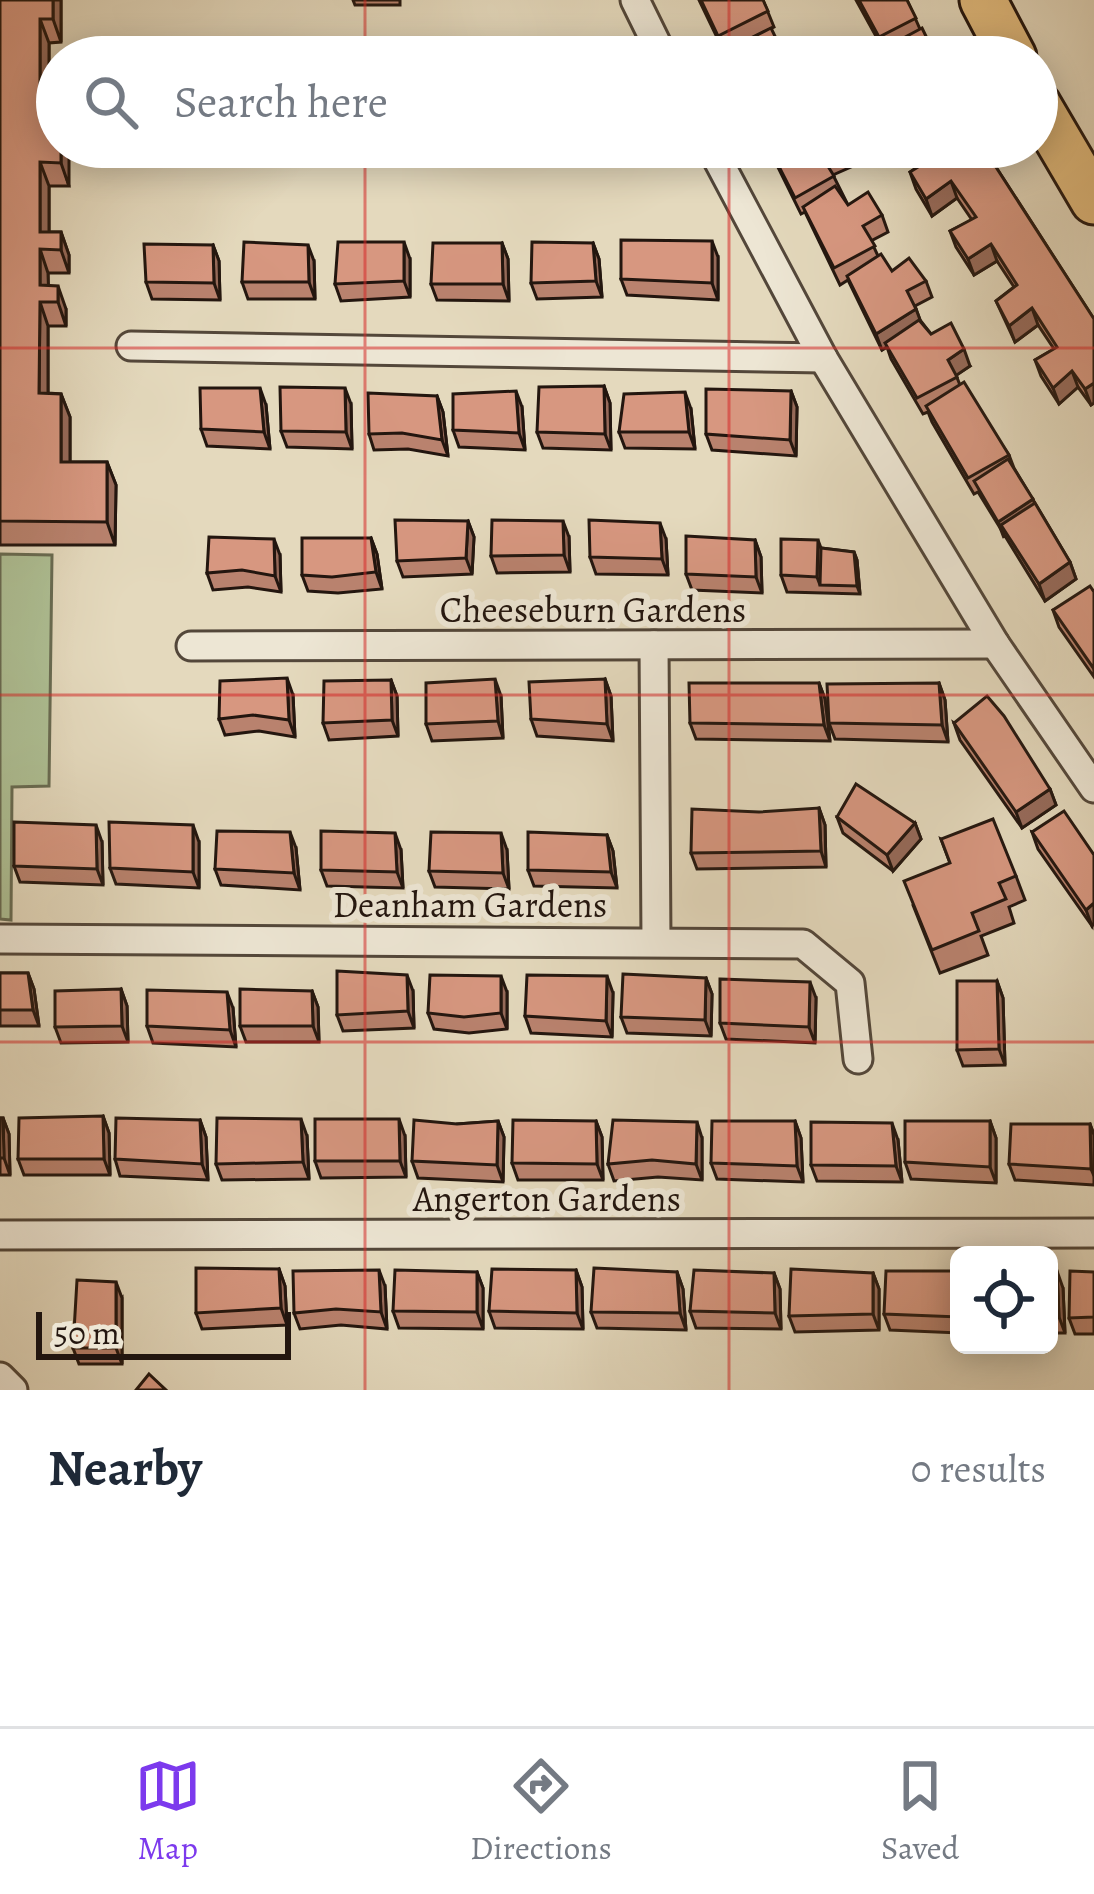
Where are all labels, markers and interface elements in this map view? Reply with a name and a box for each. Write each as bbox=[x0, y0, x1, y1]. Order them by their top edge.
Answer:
search box bbox=[36, 36, 1058, 168]
icon: search bbox=[78, 69, 144, 135]
text: Search here bbox=[174, 71, 388, 133]
street label: Cheeseburn Gardens bbox=[440, 585, 746, 634]
street label: Deanham Gardens bbox=[333, 880, 607, 929]
street label: Angerton Gardens bbox=[412, 1174, 681, 1223]
map controls bbox=[950, 1246, 1058, 1354]
button: locate bbox=[950, 1246, 1058, 1354]
scale bar bbox=[36, 1306, 291, 1359]
text: 50 m bbox=[54, 1310, 120, 1355]
text: Nearby bbox=[48, 1433, 202, 1503]
text: 0 results bbox=[911, 1442, 1046, 1495]
tab: Map bbox=[135, 1753, 201, 1870]
tab: Directions bbox=[470, 1753, 612, 1870]
tab: Saved bbox=[881, 1753, 959, 1870]

